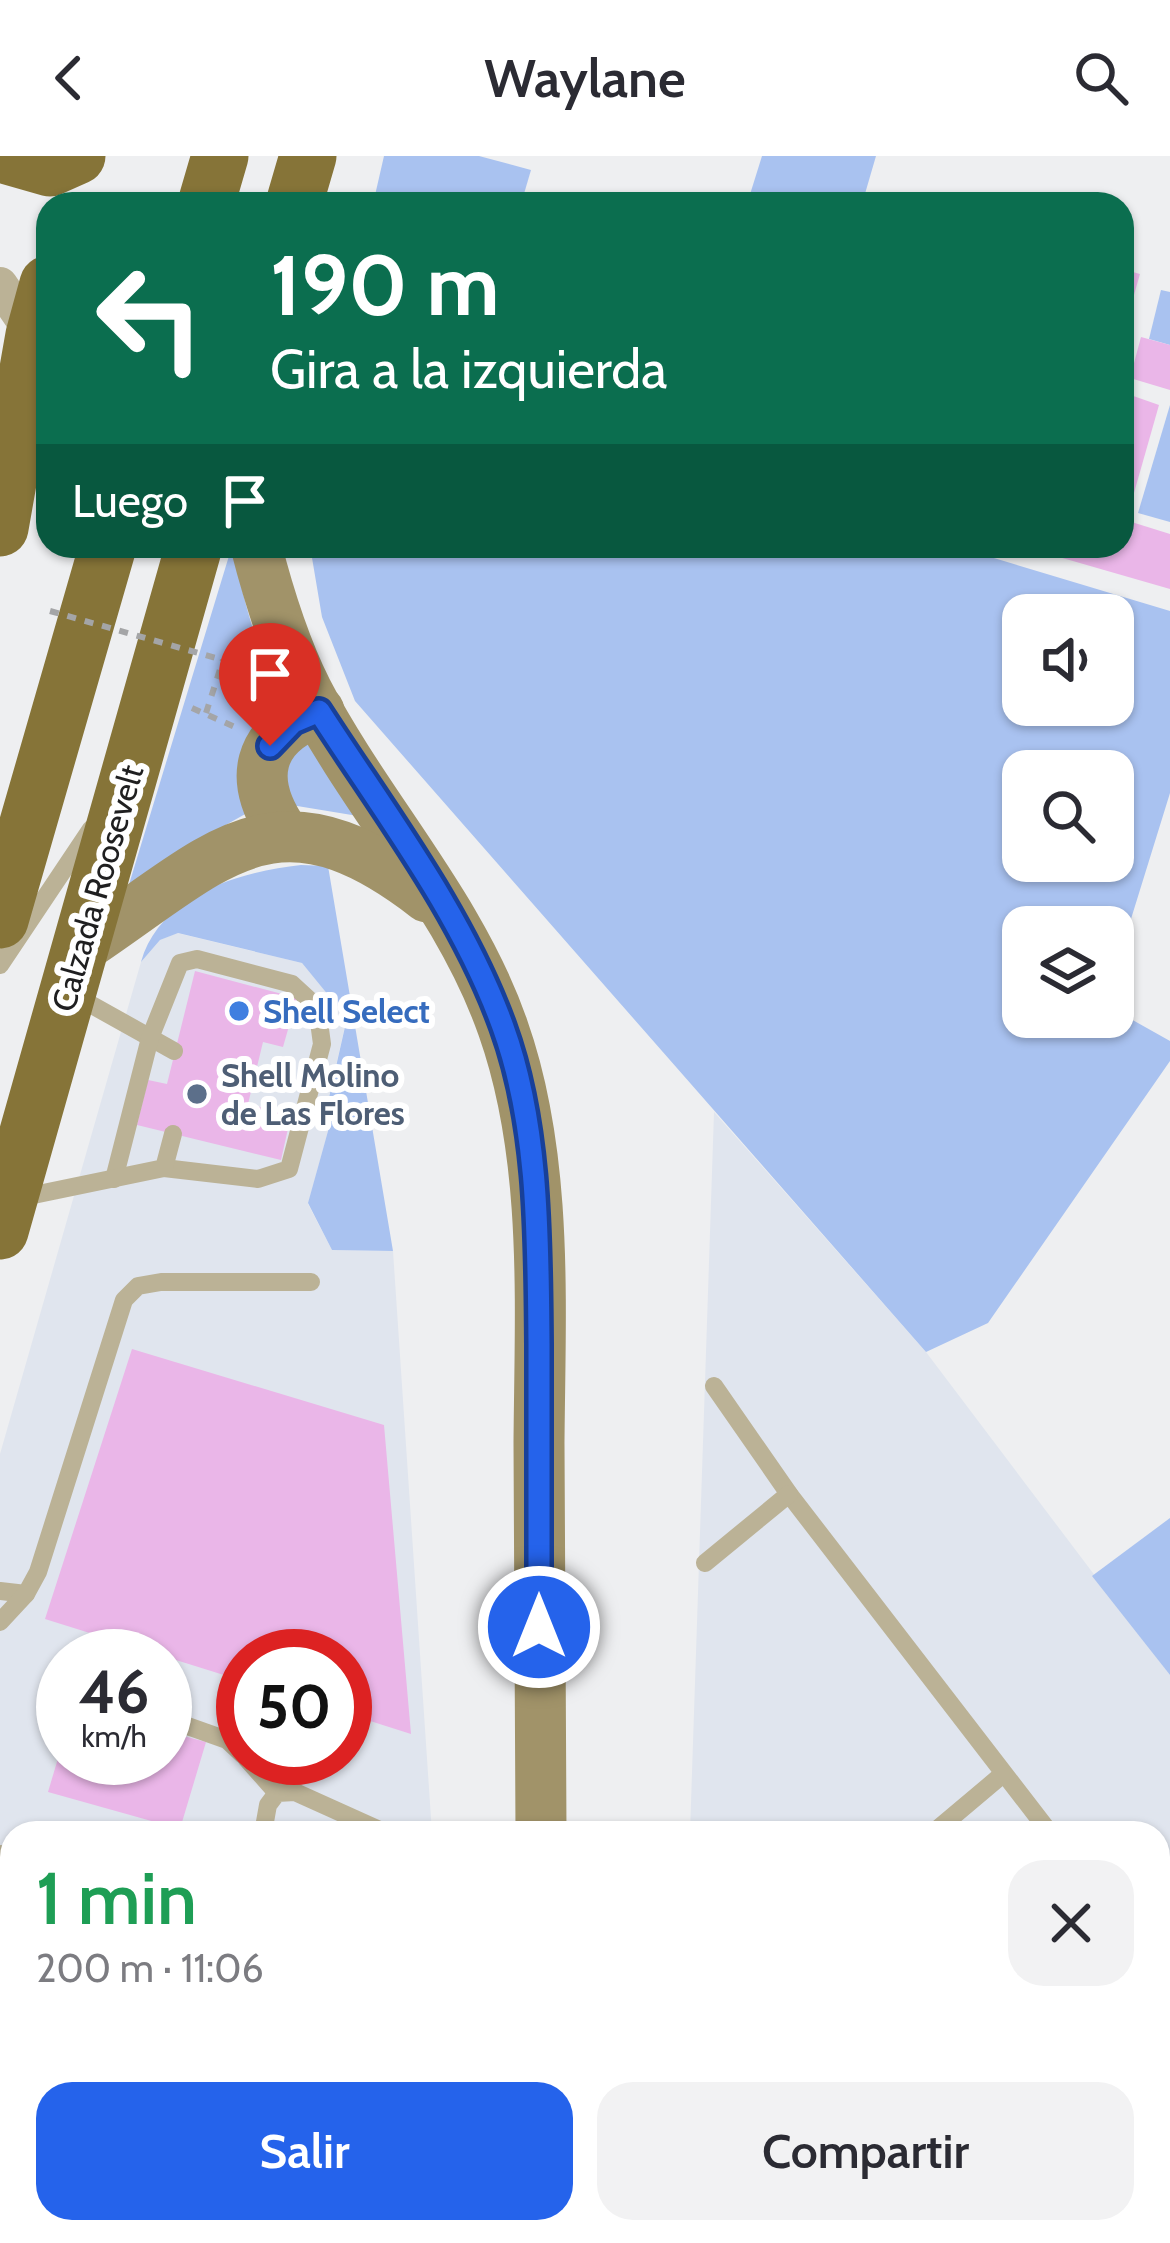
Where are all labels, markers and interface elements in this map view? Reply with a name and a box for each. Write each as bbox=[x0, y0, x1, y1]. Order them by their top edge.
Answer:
icon: back bbox=[36, 45, 102, 111]
text: Waylane bbox=[484, 45, 686, 111]
icon: search bbox=[1068, 45, 1134, 111]
text: 190 m bbox=[270, 234, 499, 336]
icon: left bbox=[72, 240, 228, 396]
text: Gira a la izquierda bbox=[270, 336, 667, 402]
icon: arrive bbox=[212, 468, 278, 534]
text: Luego bbox=[72, 474, 188, 528]
map controls bbox=[1002, 594, 1134, 1038]
button: sound bbox=[1002, 594, 1134, 726]
pin bbox=[219, 623, 321, 746]
icon: arrive bbox=[237, 641, 303, 707]
button: search bbox=[1002, 750, 1134, 882]
street label: Calzada Roosevelt bbox=[43, 760, 151, 1016]
button: layers bbox=[1002, 906, 1134, 1038]
place label: Shell Select bbox=[263, 991, 430, 1031]
marker: Shell Select bbox=[226, 998, 252, 1024]
place label: Shell Molino de Las Flores bbox=[221, 1055, 405, 1133]
marker: Shell Molino de Las Flores bbox=[184, 1081, 210, 1107]
position arrow bbox=[476, 1564, 602, 1690]
speed limit sign: 50 bbox=[216, 1629, 372, 1785]
text: 46 bbox=[79, 1655, 149, 1728]
text: km/h bbox=[81, 1718, 147, 1755]
text: 1 min bbox=[36, 1855, 197, 1942]
button: close bbox=[1008, 1860, 1134, 1986]
text: 200 m · 11:06 bbox=[36, 1944, 264, 1992]
button: Salir bbox=[36, 2082, 573, 2220]
button: Compartir bbox=[597, 2082, 1134, 2220]

